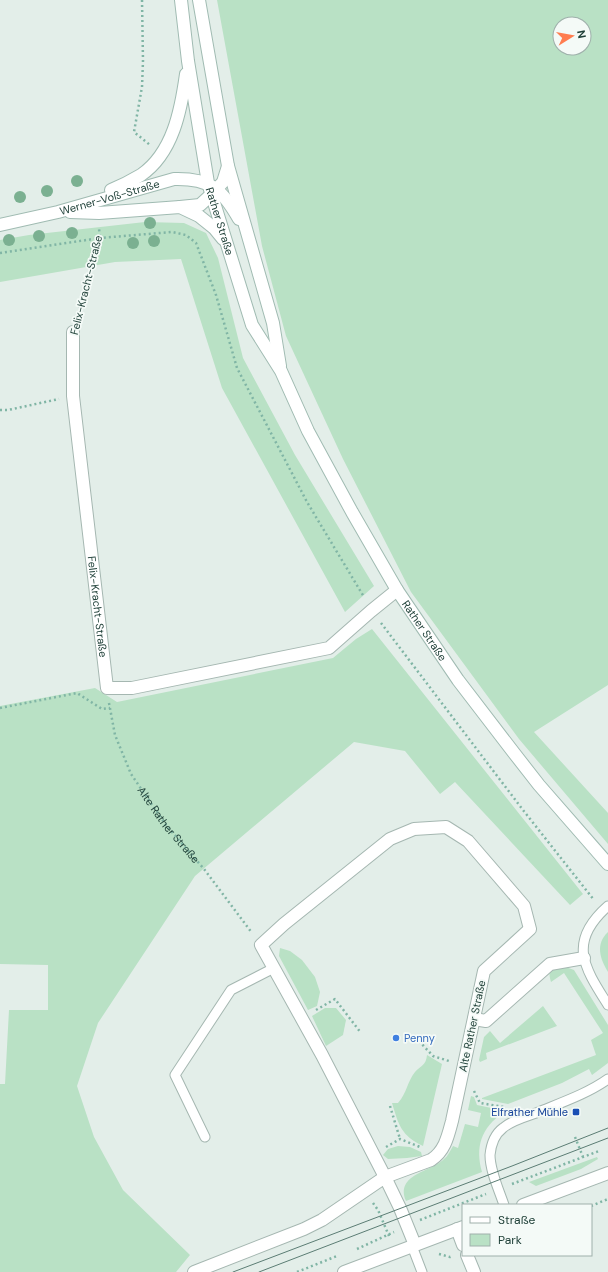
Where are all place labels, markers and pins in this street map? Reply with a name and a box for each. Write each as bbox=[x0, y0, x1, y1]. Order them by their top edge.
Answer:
place label: Penny bbox=[404, 1031, 435, 1045]
marker: Penny bbox=[391, 1033, 401, 1043]
place label: Elfrather Mühle bbox=[491, 1105, 568, 1119]
marker: Elfrather Mühle bbox=[571, 1107, 581, 1117]

